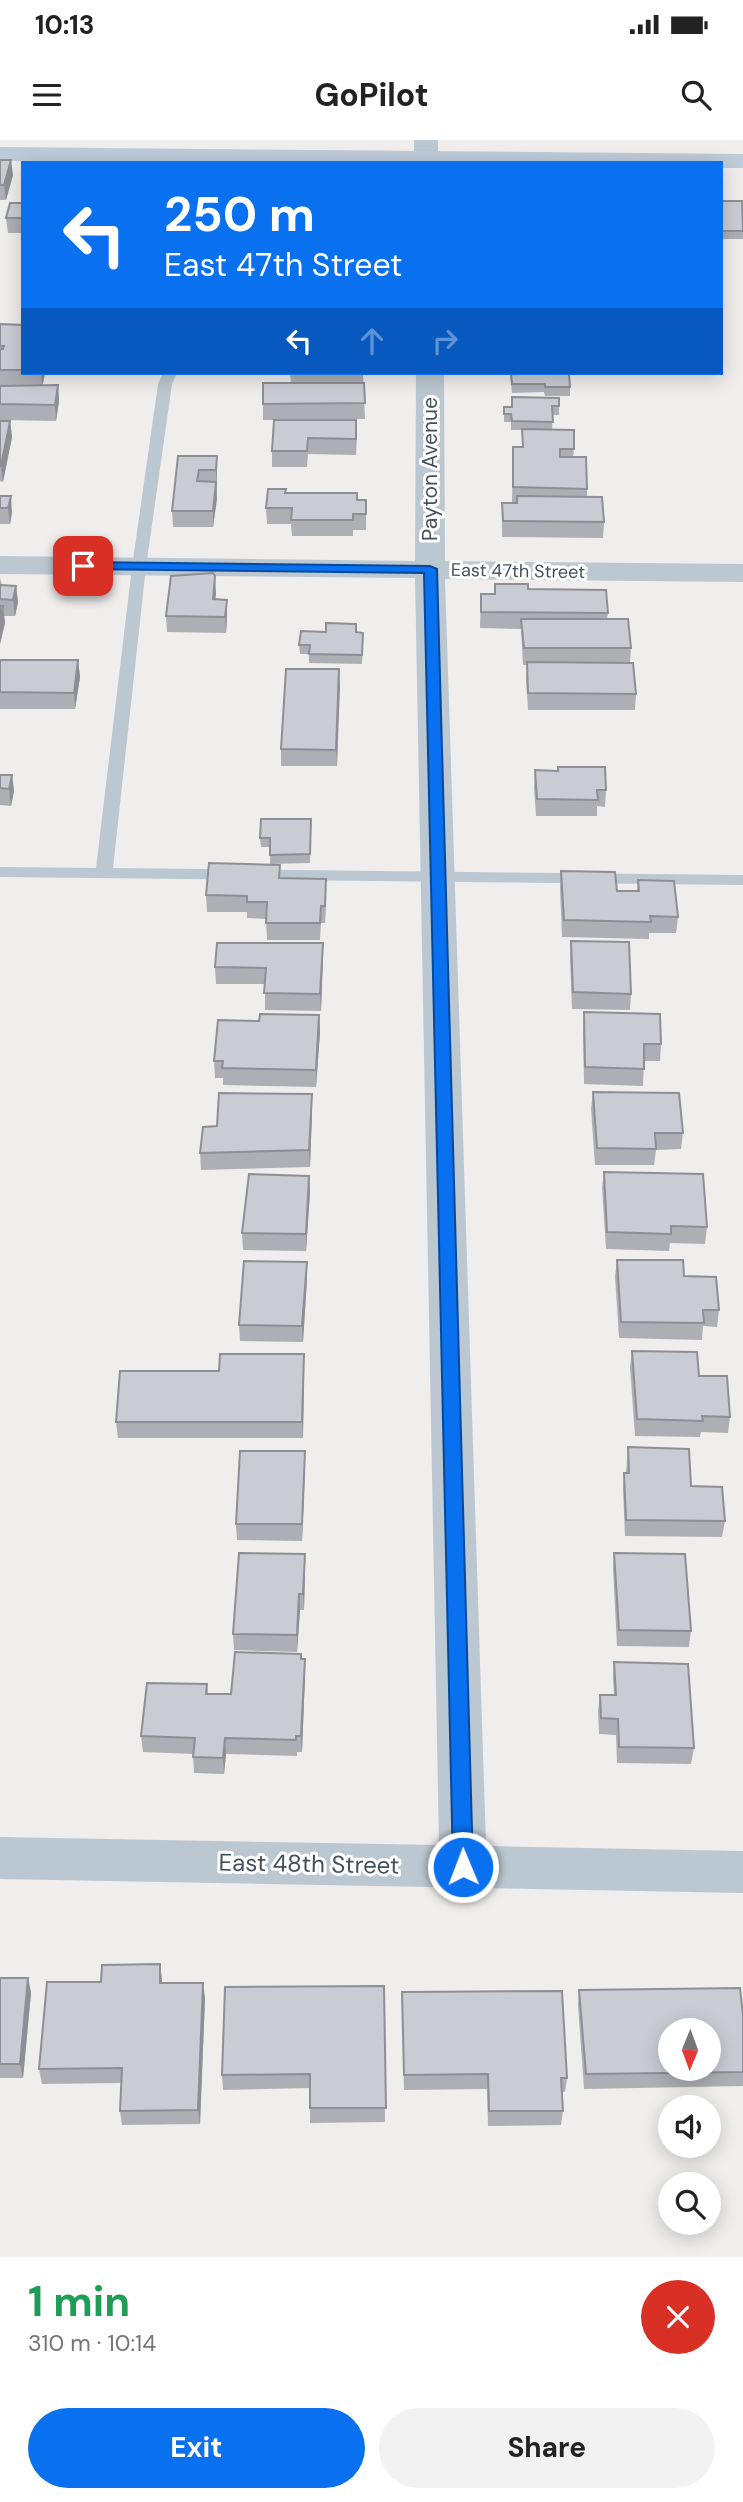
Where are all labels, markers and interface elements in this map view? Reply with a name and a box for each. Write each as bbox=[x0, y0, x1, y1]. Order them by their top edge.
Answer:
text: 10:13 bbox=[35, 8, 95, 42]
text: GoPilot bbox=[314, 74, 429, 116]
icon: menu bbox=[28, 76, 66, 114]
icon: search bbox=[677, 76, 715, 114]
text: 250 m bbox=[164, 182, 315, 246]
icon: left bbox=[49, 189, 140, 280]
text: East 47th Street bbox=[164, 244, 403, 286]
icon: left bbox=[280, 322, 318, 360]
icon: ahead bbox=[353, 322, 391, 360]
icon: right bbox=[426, 322, 464, 360]
street label: Payton Avenue bbox=[416, 397, 444, 541]
pin bbox=[53, 536, 113, 596]
icon: arrive bbox=[64, 547, 102, 585]
street label: East 47th Street bbox=[451, 558, 585, 584]
position arrow bbox=[426, 1830, 500, 1904]
street label: East 48th Street bbox=[218, 1846, 400, 1881]
north arrow bbox=[658, 2018, 721, 2081]
map controls bbox=[658, 2018, 721, 2235]
button: sound bbox=[658, 2095, 721, 2158]
button: search bbox=[658, 2172, 721, 2235]
text: 1 min bbox=[28, 2274, 130, 2329]
button: close bbox=[641, 2280, 715, 2354]
text: 310 m · 10:14 bbox=[28, 2328, 156, 2358]
button: Exit bbox=[28, 2408, 365, 2488]
button: Share bbox=[379, 2408, 715, 2488]

